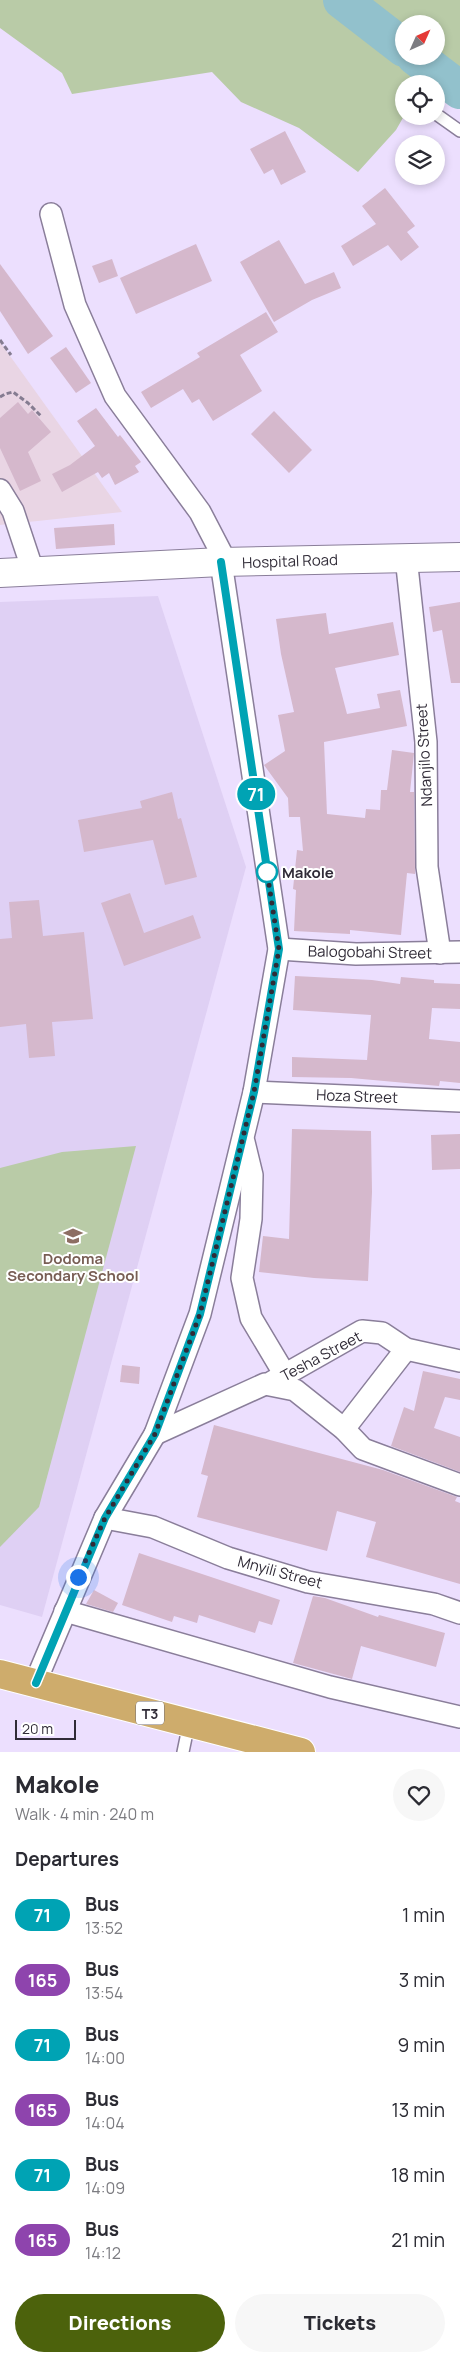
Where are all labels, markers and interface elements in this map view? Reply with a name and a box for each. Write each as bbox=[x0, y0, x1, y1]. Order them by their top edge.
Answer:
north arrow bbox=[395, 15, 445, 65]
map controls bbox=[395, 15, 445, 185]
button: locate bbox=[395, 75, 445, 125]
button: layers bbox=[395, 135, 445, 185]
street label: Hospital Road bbox=[242, 549, 338, 573]
street label: Ndanjílo Street bbox=[411, 703, 437, 807]
line badge: 71 bbox=[234, 778, 278, 810]
text: 71 bbox=[247, 782, 265, 806]
marker: Makole bbox=[256, 861, 278, 883]
place label: Makole bbox=[282, 862, 334, 883]
street label: Balogobahi Street bbox=[308, 940, 432, 964]
street label: Hoza Street bbox=[316, 1084, 398, 1108]
school or university icon: Dodoma Secondary School bbox=[62, 1225, 84, 1247]
place label: Dodoma Secondary School bbox=[7, 1248, 139, 1286]
street label: Tesha Street bbox=[277, 1326, 365, 1386]
street label: Mnyili Street bbox=[235, 1551, 325, 1593]
your location bbox=[66, 1565, 91, 1590]
road number: T3 bbox=[136, 1702, 164, 1725]
scale bar bbox=[15, 1717, 76, 1740]
text: 20 m bbox=[22, 1719, 53, 1738]
text: Makole bbox=[15, 1767, 99, 1800]
button: heart bbox=[393, 1769, 445, 1821]
text: Walk · 4 min · 240 m bbox=[15, 1803, 154, 1825]
text: Departures bbox=[15, 1846, 119, 1872]
text: Bus bbox=[85, 1891, 119, 1917]
text: 1 min bbox=[402, 1902, 445, 1928]
text: 71 bbox=[34, 1903, 51, 1927]
text: 13:52 bbox=[85, 1917, 123, 1939]
text: Bus bbox=[85, 1956, 119, 1982]
text: 3 min bbox=[399, 1967, 445, 1993]
text: 165 bbox=[28, 1968, 57, 1992]
text: 13:54 bbox=[85, 1982, 124, 2004]
text: Bus bbox=[85, 2021, 119, 2047]
text: 9 min bbox=[398, 2032, 445, 2058]
text: 71 bbox=[34, 2033, 51, 2057]
text: 14:00 bbox=[85, 2047, 125, 2069]
text: Bus bbox=[85, 2086, 119, 2112]
text: 13 min bbox=[391, 2097, 445, 2123]
text: 165 bbox=[28, 2098, 57, 2122]
text: 14:04 bbox=[85, 2112, 125, 2134]
text: Bus bbox=[85, 2151, 119, 2177]
text: 18 min bbox=[391, 2162, 445, 2188]
text: 71 bbox=[34, 2163, 51, 2187]
text: 14:09 bbox=[85, 2177, 125, 2199]
text: Bus bbox=[85, 2216, 119, 2242]
text: 21 min bbox=[391, 2227, 445, 2253]
text: 165 bbox=[28, 2228, 57, 2252]
text: 14:12 bbox=[85, 2242, 121, 2264]
button: Directions bbox=[15, 2294, 225, 2352]
button: Tickets bbox=[235, 2294, 445, 2352]

